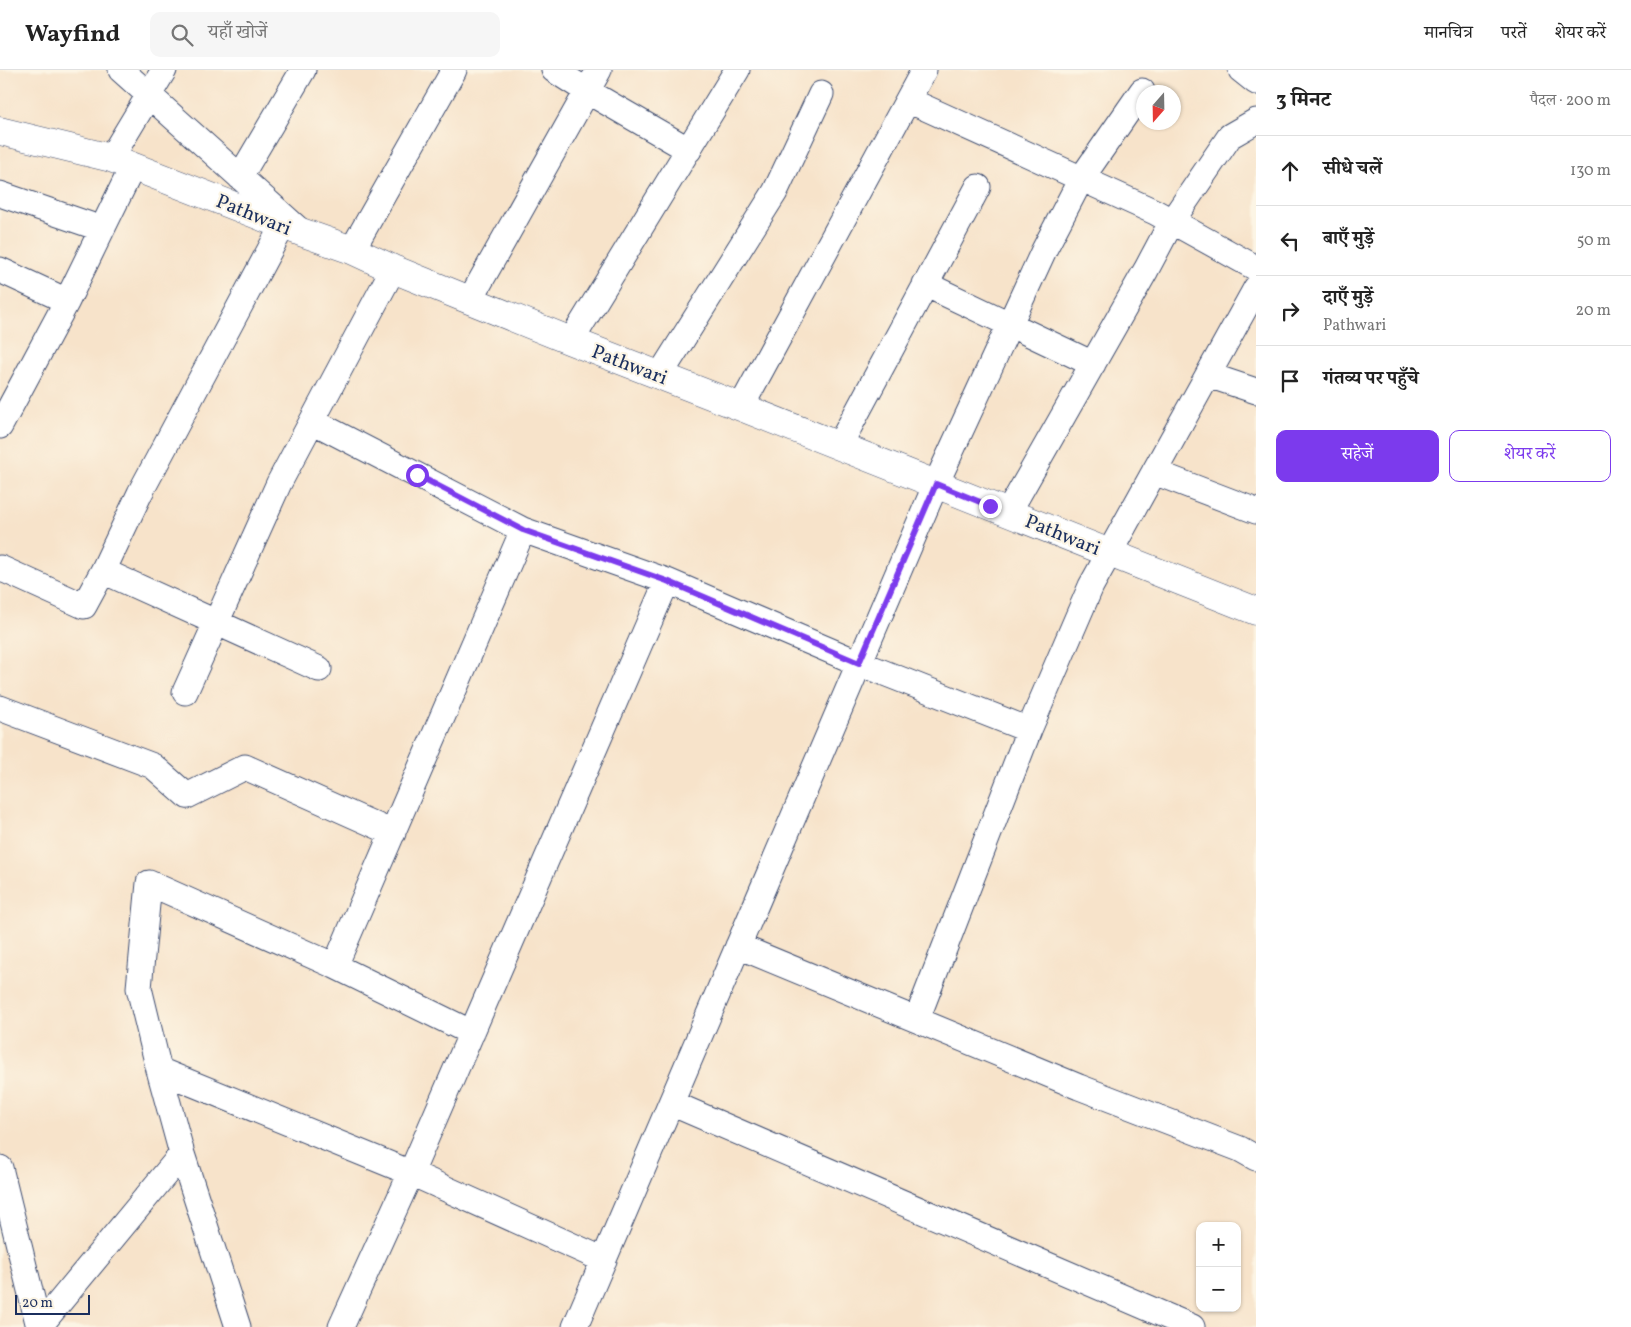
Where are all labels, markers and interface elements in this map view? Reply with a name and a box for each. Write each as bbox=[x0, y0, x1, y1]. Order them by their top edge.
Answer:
search box bbox=[150, 12, 500, 57]
text: Wayfind bbox=[25, 18, 120, 52]
text: यहाँ खोजें bbox=[208, 20, 268, 46]
icon: search bbox=[168, 21, 196, 49]
text: मानचित्र bbox=[1424, 21, 1473, 46]
text: परतें bbox=[1501, 21, 1527, 46]
text: शेयर करें bbox=[1555, 21, 1606, 46]
north arrow bbox=[1136, 85, 1181, 130]
text: 3 मिनट bbox=[1276, 86, 1331, 115]
text: पैदल · 200 m bbox=[1530, 90, 1611, 112]
text: सीधे चलें bbox=[1323, 156, 1382, 182]
icon: ahead bbox=[1276, 157, 1304, 185]
text: 130 m bbox=[1570, 160, 1611, 182]
street label: Pathwari bbox=[211, 188, 295, 244]
text: बाएँ मुड़ें bbox=[1323, 226, 1374, 252]
icon: left bbox=[1276, 227, 1304, 255]
text: 50 m bbox=[1577, 230, 1611, 252]
text: दाएँ मुड़ें bbox=[1323, 285, 1373, 311]
icon: right bbox=[1276, 297, 1304, 325]
text: 20 m bbox=[1576, 300, 1611, 322]
text: Pathwari bbox=[1323, 315, 1386, 337]
street label: Pathwari bbox=[587, 339, 671, 393]
text: गंतव्य पर पहुँचे bbox=[1323, 366, 1418, 392]
icon: arrive bbox=[1276, 367, 1304, 395]
button: सहेजें bbox=[1276, 430, 1439, 482]
button: शेयर करें bbox=[1449, 430, 1611, 482]
route start bbox=[406, 464, 429, 487]
route end bbox=[979, 495, 1002, 518]
street label: Pathwari bbox=[1020, 508, 1104, 564]
map controls bbox=[1196, 1222, 1241, 1312]
button: + bbox=[1196, 1222, 1241, 1267]
button: − bbox=[1196, 1267, 1241, 1312]
scale bar bbox=[15, 1292, 90, 1315]
text: 20 m bbox=[22, 1294, 53, 1313]

